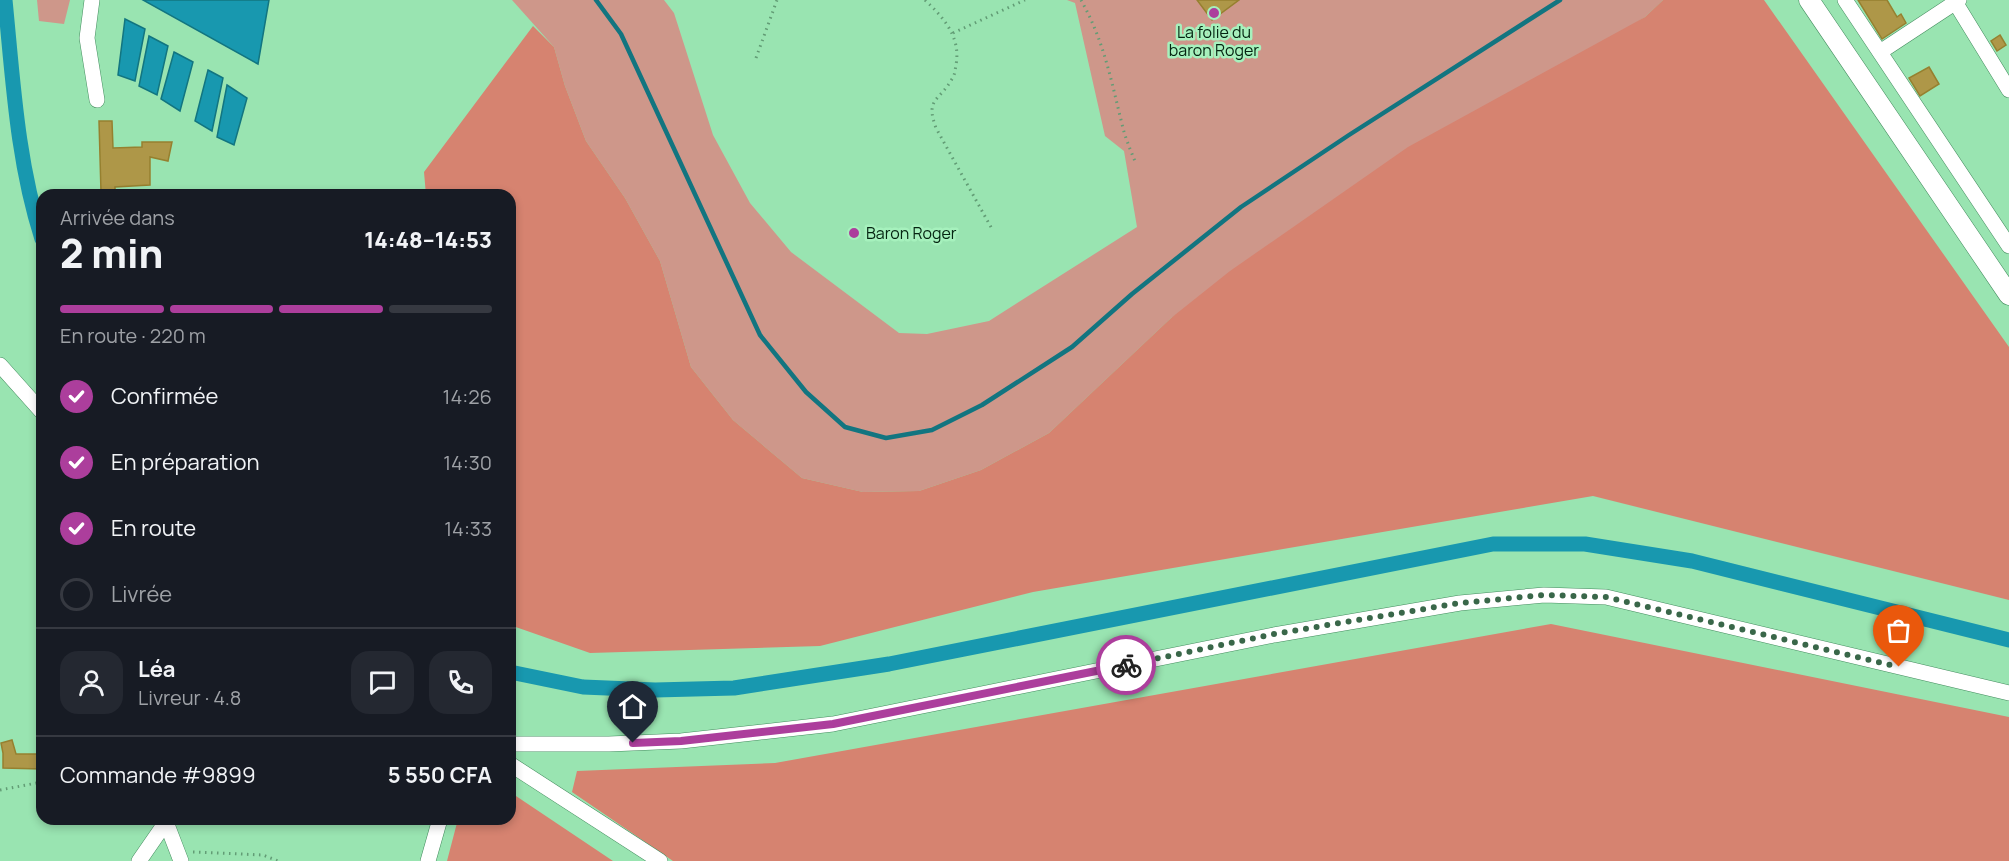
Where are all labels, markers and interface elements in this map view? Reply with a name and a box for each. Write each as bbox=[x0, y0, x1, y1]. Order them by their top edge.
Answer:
marker: La folie du baron Roger bbox=[1207, 6, 1221, 20]
place label: La folie du baron Roger bbox=[1169, 21, 1259, 61]
text: Arrivée dans bbox=[60, 204, 175, 231]
place label: Baron Roger bbox=[866, 222, 957, 244]
text: 14:48–14:53 bbox=[364, 225, 492, 255]
text: 2 min bbox=[60, 226, 163, 280]
marker: Baron Roger bbox=[847, 226, 861, 240]
text: En route · 220 m bbox=[60, 322, 206, 349]
icon: check bbox=[60, 380, 93, 413]
text: Confirmée bbox=[111, 381, 218, 411]
text: 14:26 bbox=[443, 383, 492, 410]
icon: check bbox=[60, 446, 93, 479]
text: En préparation bbox=[111, 447, 259, 477]
text: 14:30 bbox=[443, 449, 492, 476]
icon: check bbox=[60, 512, 93, 545]
text: En route bbox=[111, 513, 196, 543]
text: 14:33 bbox=[444, 515, 492, 542]
text: Livrée bbox=[111, 579, 172, 609]
pin bbox=[1873, 605, 1924, 667]
icon: bag bbox=[1882, 614, 1915, 647]
courier bbox=[1096, 635, 1156, 695]
icon: bike bbox=[1110, 649, 1143, 682]
button: person bbox=[60, 651, 123, 714]
button: chat bbox=[351, 651, 414, 714]
button: phone bbox=[429, 651, 492, 714]
text: Léa bbox=[138, 654, 175, 684]
pin bbox=[607, 681, 658, 743]
text: Livreur · 4.8 bbox=[138, 684, 241, 711]
icon: home bbox=[616, 690, 649, 723]
text: Commande #9899 bbox=[60, 760, 256, 790]
text: 5 550 CFA bbox=[388, 760, 492, 790]

